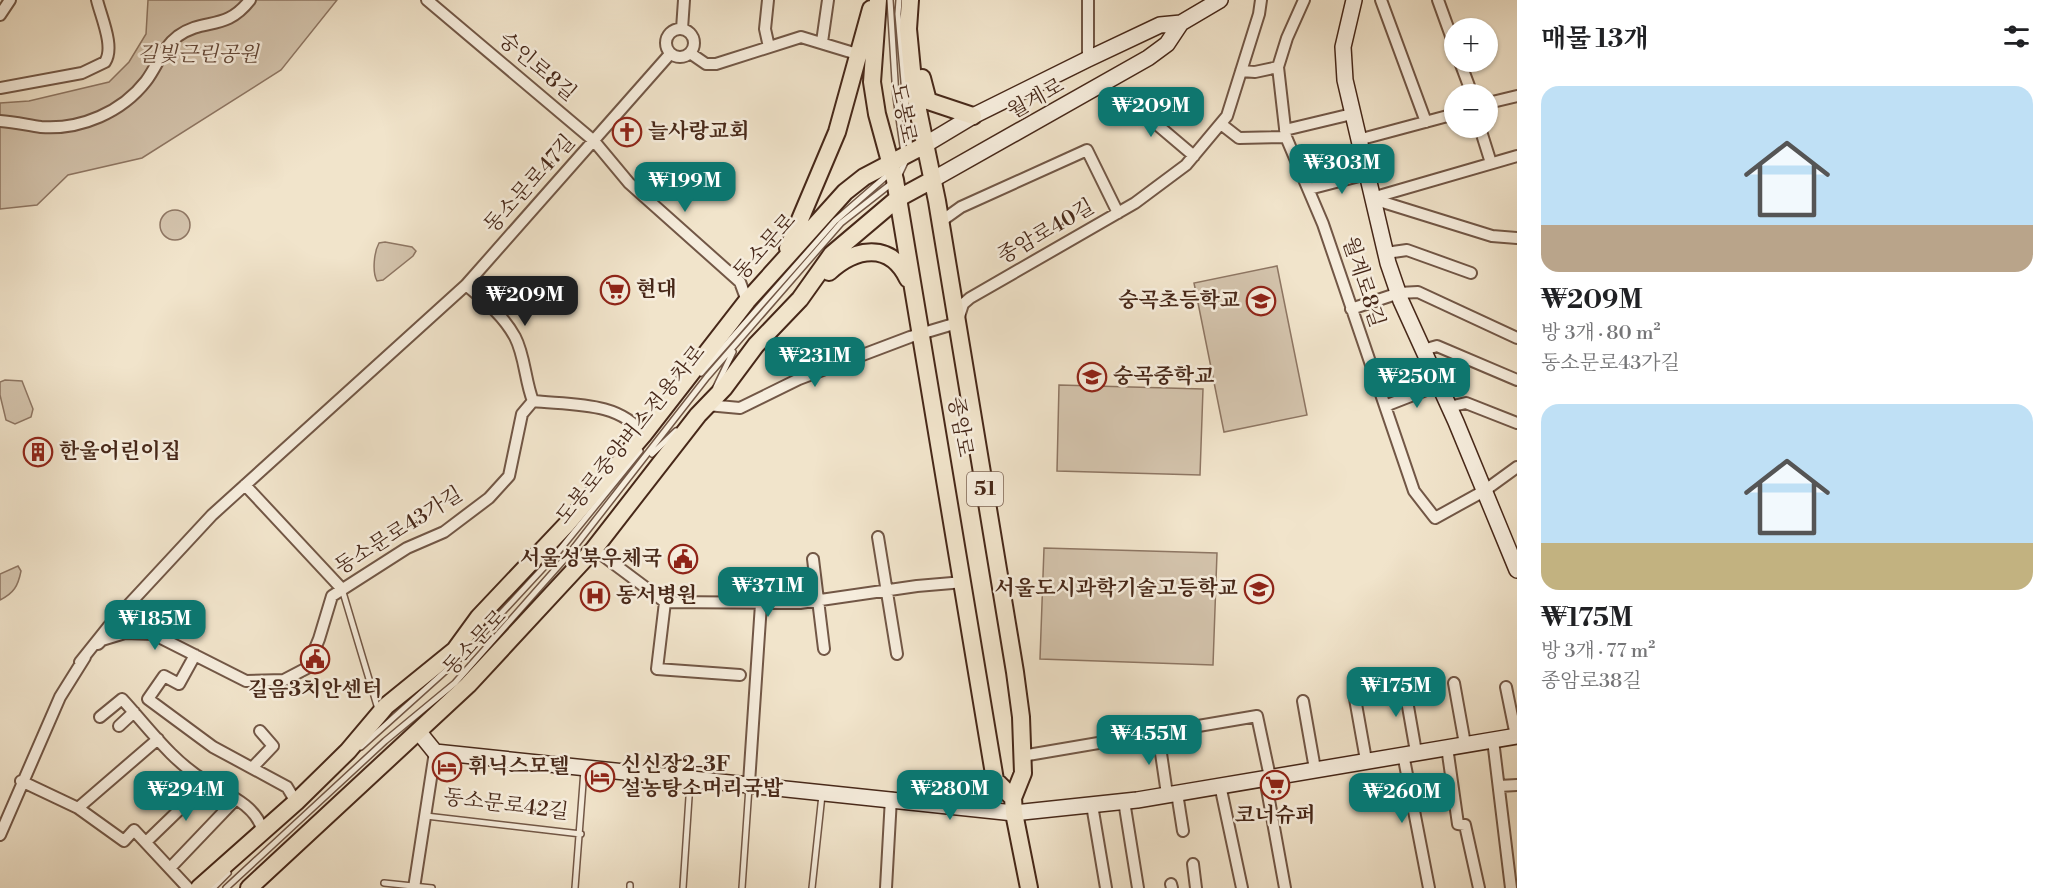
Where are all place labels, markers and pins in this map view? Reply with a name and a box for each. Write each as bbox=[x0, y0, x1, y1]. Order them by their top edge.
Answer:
pin: ₩209M bbox=[1109, 87, 1193, 138]
church icon: 늘사랑교회 bbox=[611, 116, 643, 148]
place label: 늘사랑교회 bbox=[648, 119, 749, 145]
pin: ₩303M bbox=[1300, 144, 1384, 195]
pin: ₩199M bbox=[643, 162, 727, 213]
supermarket icon: 현대 bbox=[599, 274, 631, 306]
pin: ₩209M bbox=[483, 276, 567, 327]
place label: 현대 bbox=[636, 277, 677, 303]
school or university icon: 숭곡초등학교 bbox=[1245, 285, 1277, 317]
place label: 숭곡초등학교 bbox=[1118, 288, 1240, 314]
pin: ₩231M bbox=[773, 337, 857, 388]
pin: ₩250M bbox=[1375, 358, 1459, 409]
school or university icon: 숭곡중학교 bbox=[1076, 361, 1108, 393]
place label: 숭곡중학교 bbox=[1113, 364, 1214, 390]
building icon: 한울어린이집 bbox=[22, 436, 54, 468]
place label: 한울어린이집 bbox=[59, 439, 181, 465]
public building icon: 서울성북우체국 bbox=[667, 543, 699, 575]
place label: 서울성북우체국 bbox=[520, 546, 662, 572]
pin: ₩371M bbox=[726, 567, 810, 618]
school or university icon: 서울도시과학기술고등학교 bbox=[1243, 573, 1275, 605]
place label: 서울도시과학기술고등학교 bbox=[995, 576, 1238, 602]
hospital icon: 동서병원 bbox=[579, 580, 611, 612]
place label: 동서병원 bbox=[616, 583, 697, 609]
pin: ₩185M bbox=[113, 600, 197, 651]
public building icon: 길음3치안센터 bbox=[299, 643, 331, 675]
pin: ₩175M bbox=[1354, 667, 1438, 718]
place label: 길음3치안센터 bbox=[248, 677, 382, 703]
pin: ₩455M bbox=[1107, 715, 1191, 766]
hotel icon: 휘닉스모텔 bbox=[431, 751, 463, 783]
place label: 신신장2-3F 설농탕소머리국밥 bbox=[621, 752, 784, 802]
place label: 휘닉스모텔 bbox=[468, 754, 569, 780]
hotel icon: 신신장2-3F 설농탕소머리국밥 bbox=[584, 761, 616, 793]
supermarket icon: 코너슈퍼 bbox=[1259, 769, 1291, 801]
pin: ₩280M bbox=[908, 770, 992, 821]
pin: ₩294M bbox=[144, 771, 228, 822]
pin: ₩260M bbox=[1360, 773, 1444, 824]
place label: 코너슈퍼 bbox=[1234, 803, 1316, 829]

